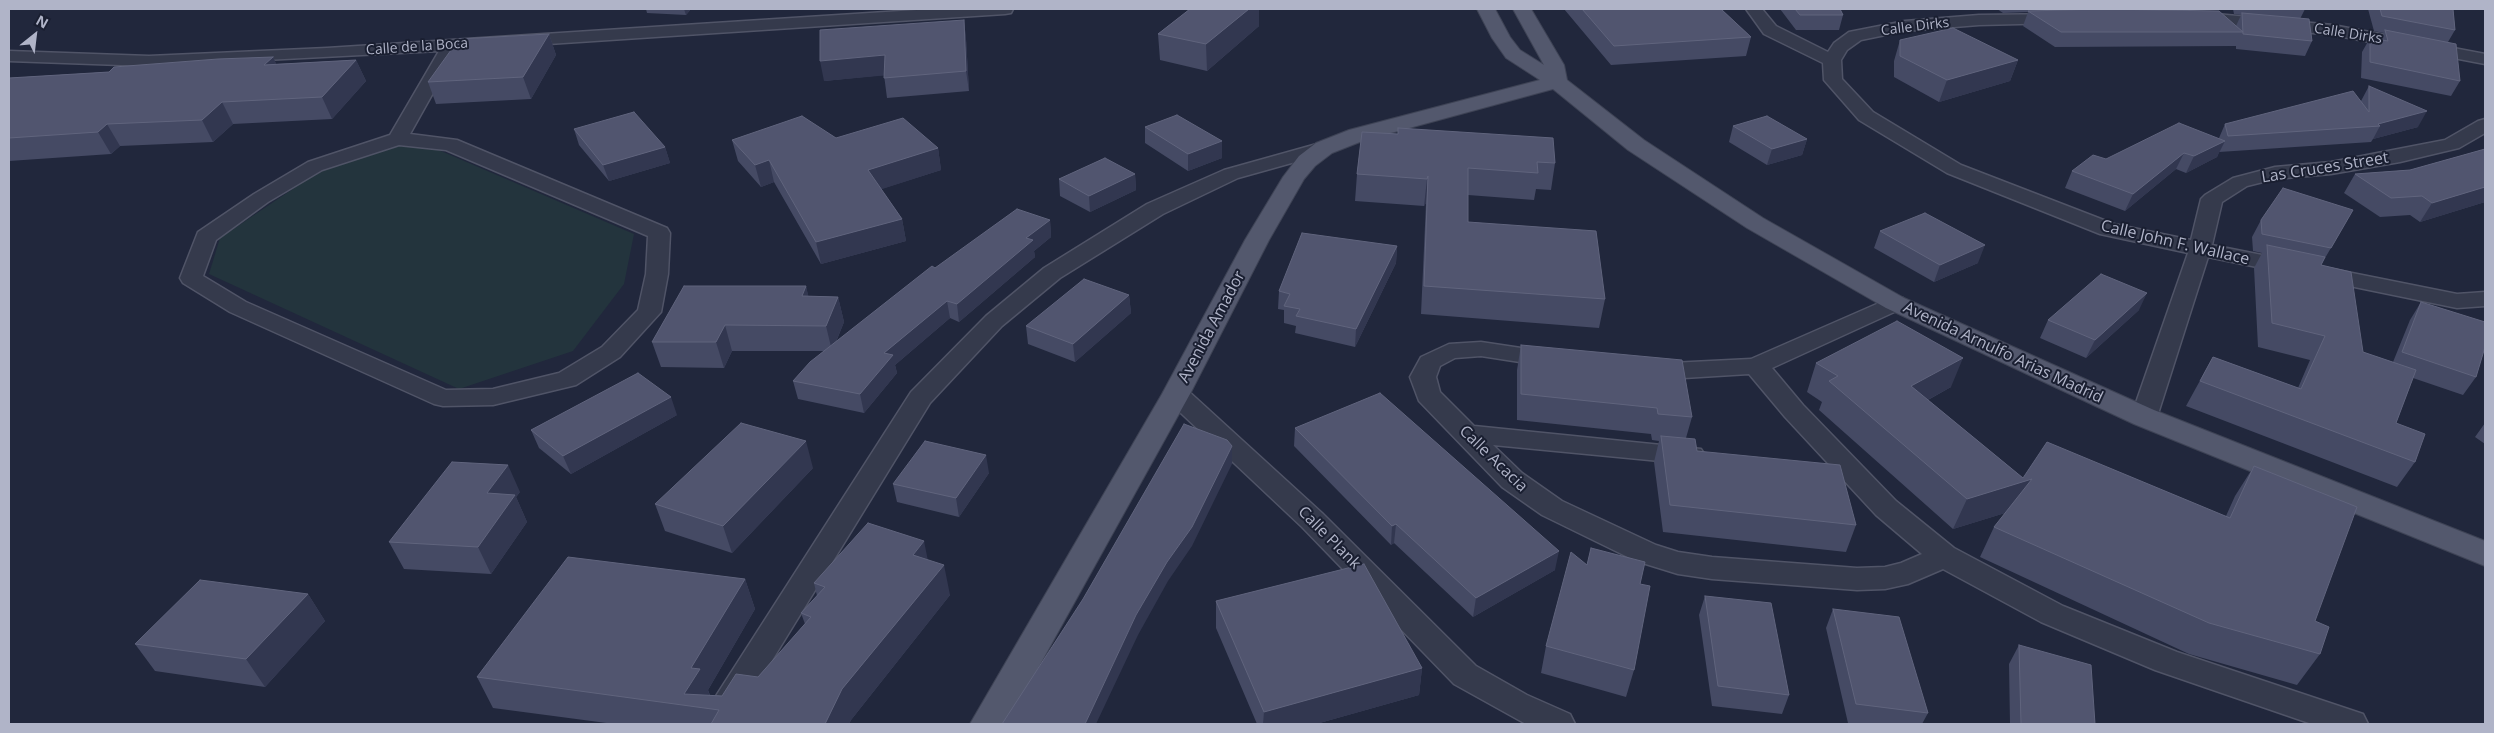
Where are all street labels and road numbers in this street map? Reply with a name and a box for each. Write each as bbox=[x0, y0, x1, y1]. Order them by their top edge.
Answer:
street label: Calle Dirks bbox=[1880, 14, 1950, 40]
street label: Calle Dirks bbox=[2313, 20, 2383, 48]
street label: Calle de la Boca bbox=[365, 35, 469, 59]
street label: Las Cruces Street bbox=[2260, 148, 2390, 188]
street label: Calle John F. Wallace bbox=[2099, 217, 2251, 269]
street label: Avenida Amador bbox=[1175, 268, 1249, 386]
street label: Avenida Arnulfo Arias Madrid bbox=[1900, 298, 2106, 408]
street label: Calle Acacia bbox=[1455, 422, 1531, 496]
street label: Calle Plank bbox=[1294, 503, 1364, 573]

